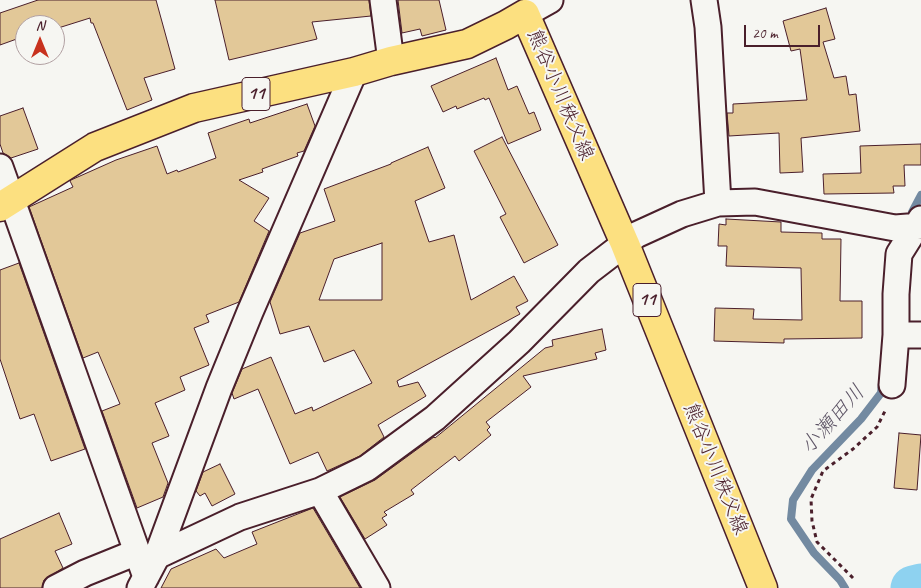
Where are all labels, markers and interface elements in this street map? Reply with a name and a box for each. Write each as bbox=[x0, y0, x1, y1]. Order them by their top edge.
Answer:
north arrow bbox=[15, 15, 65, 65]
scale bar bbox=[746, 15, 822, 47]
text: N bbox=[36, 17, 44, 34]
text: 20 m bbox=[752, 24, 778, 43]
street label: 熊谷小川秩父線 bbox=[522, 26, 598, 164]
road number: 11 bbox=[242, 78, 270, 110]
road number: 11 bbox=[633, 284, 661, 316]
water label: 小瀬田川 bbox=[796, 380, 870, 460]
street label: 熊谷小川秩父線 bbox=[678, 400, 752, 538]

